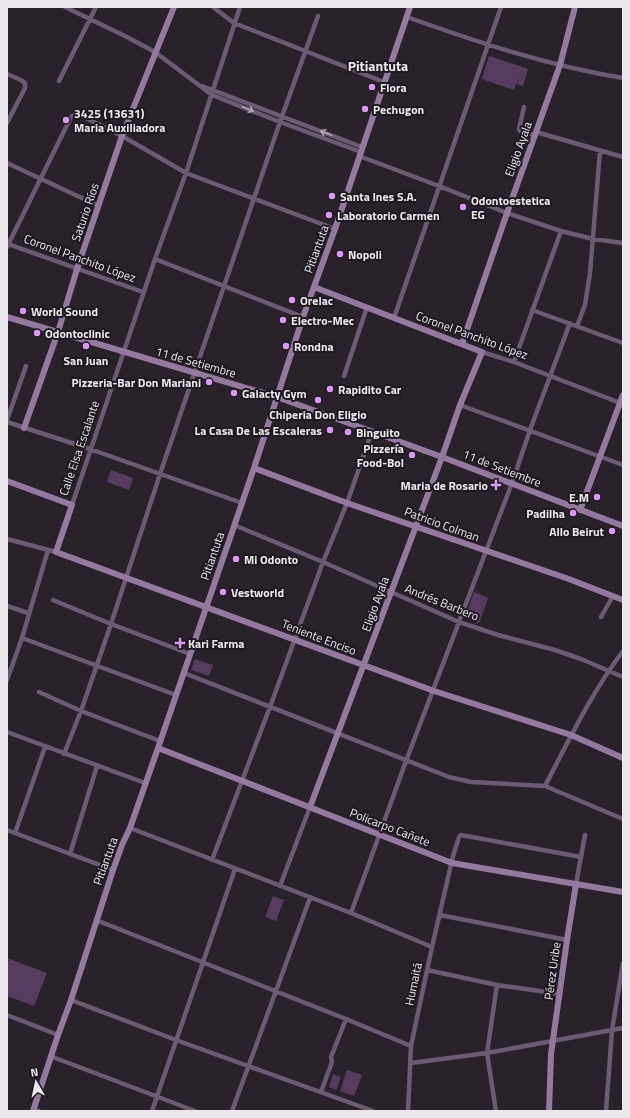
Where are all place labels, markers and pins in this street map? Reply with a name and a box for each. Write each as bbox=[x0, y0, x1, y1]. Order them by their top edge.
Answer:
place label: Flora bbox=[380, 78, 407, 97]
marker: Flora bbox=[367, 82, 377, 92]
place label: Pechugon bbox=[373, 100, 424, 119]
place label: 3425 (13631) Maria Auxiliadora bbox=[74, 104, 165, 137]
marker: Pechugon bbox=[360, 104, 370, 114]
marker: 3425 (13631) Maria Auxiliadora bbox=[61, 115, 71, 125]
place label: Santa Ines S.A. bbox=[340, 187, 417, 206]
marker: Santa Ines S.A. bbox=[327, 191, 337, 201]
place label: Odontoestetica EG bbox=[471, 191, 550, 224]
marker: Odontoestetica EG bbox=[458, 202, 468, 212]
place label: Laboratorio Carmen bbox=[337, 206, 440, 225]
marker: Laboratorio Carmen bbox=[324, 210, 334, 220]
place label: Nopoli bbox=[348, 245, 382, 264]
marker: Nopoli bbox=[335, 249, 345, 259]
place label: Orelac bbox=[300, 291, 333, 310]
marker: Orelac bbox=[287, 295, 297, 305]
place label: World Sound bbox=[31, 302, 98, 321]
marker: World Sound bbox=[18, 306, 28, 316]
place label: Electro-Mec bbox=[291, 311, 354, 330]
marker: Electro-Mec bbox=[278, 315, 288, 325]
place label: Odontoclinic bbox=[45, 324, 110, 343]
marker: Odontoclinic bbox=[32, 328, 42, 338]
place label: Rondna bbox=[294, 337, 334, 356]
marker: San Juan bbox=[81, 341, 91, 351]
marker: Rondna bbox=[281, 341, 291, 351]
place label: San Juan bbox=[64, 351, 108, 370]
place label: Pizzeria-Bar Don Mariani bbox=[72, 373, 201, 392]
marker: Pizzeria-Bar Don Mariani bbox=[204, 377, 214, 387]
place label: Rapidito Car bbox=[338, 380, 402, 399]
place label: Galacty Gym bbox=[242, 384, 307, 403]
marker: Rapidito Car bbox=[325, 384, 335, 394]
marker: Galacty Gym bbox=[229, 388, 239, 398]
marker: Chiperia Don Eligio bbox=[313, 395, 323, 405]
place label: Chiperia Don Eligio bbox=[269, 405, 367, 424]
place label: La Casa De Las Escaleras bbox=[195, 421, 322, 440]
place label: Binguito bbox=[356, 423, 400, 442]
marker: La Casa De Las Escaleras bbox=[325, 425, 335, 435]
marker: Binguito bbox=[343, 427, 353, 437]
place label: Pizzería Food-Bol bbox=[357, 439, 404, 472]
marker: Pizzería Food-Bol bbox=[407, 450, 417, 460]
place label: Maria de Rosario bbox=[400, 476, 488, 495]
marker: Maria de Rosario bbox=[491, 480, 501, 490]
place label: E.M bbox=[569, 488, 589, 507]
marker: E.M bbox=[592, 492, 602, 502]
place label: Padilha bbox=[526, 504, 565, 523]
marker: Padilha bbox=[568, 508, 578, 518]
place label: Allo Beirut bbox=[549, 522, 605, 541]
marker: Allo Beirut bbox=[607, 526, 617, 536]
place label: Mi Odonto bbox=[244, 550, 298, 569]
marker: Mi Odonto bbox=[231, 554, 241, 564]
place label: Vestworld bbox=[231, 583, 284, 602]
marker: Vestworld bbox=[218, 587, 228, 597]
place label: Kari Farma bbox=[188, 634, 244, 653]
marker: Kari Farma bbox=[175, 638, 185, 648]

